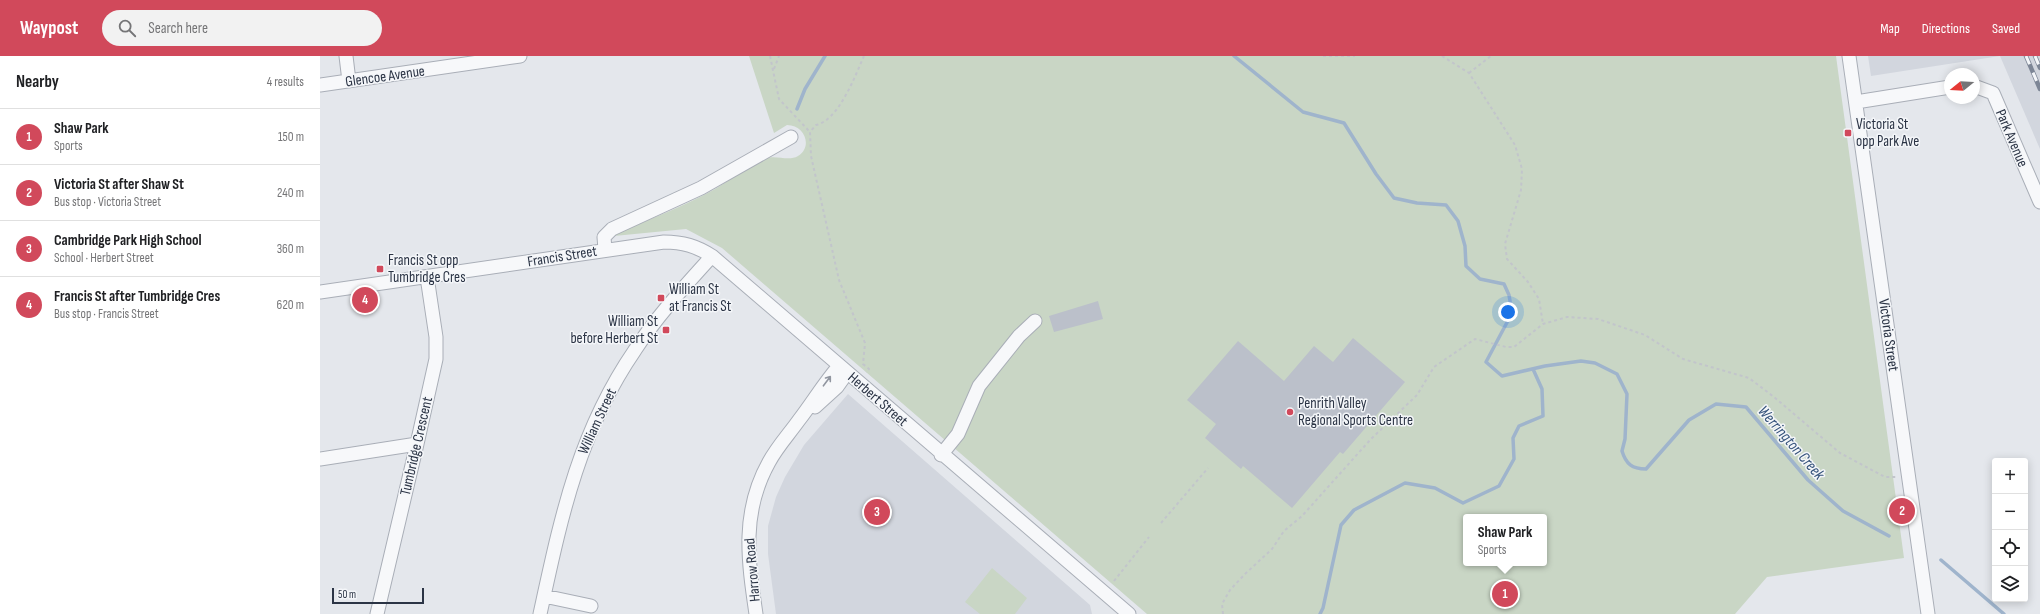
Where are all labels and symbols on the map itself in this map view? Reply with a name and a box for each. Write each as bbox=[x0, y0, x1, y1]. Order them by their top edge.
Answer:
street label: Glencoe Avenue bbox=[344, 62, 426, 91]
north arrow bbox=[1944, 68, 1980, 104]
street label: Park Avenue bbox=[1991, 106, 2032, 170]
place label: Victoria St opp Park Ave bbox=[1856, 115, 1919, 151]
marker: Victoria St opp Park Ave bbox=[1843, 128, 1853, 138]
street label: Francis Street bbox=[526, 242, 599, 271]
place label: Francis St opp Tumbridge Cres bbox=[388, 251, 466, 287]
marker: Francis St opp Tumbridge Cres bbox=[375, 264, 385, 274]
place label: William St at Francis St bbox=[669, 280, 732, 316]
pin: 4 bbox=[352, 285, 378, 315]
marker: William St at Francis St bbox=[656, 293, 666, 303]
street label: Victoria Street bbox=[1874, 298, 1903, 373]
your location bbox=[1498, 302, 1518, 322]
place label: William St before Herbert St bbox=[570, 312, 658, 348]
marker: William St before Herbert St bbox=[661, 325, 671, 335]
street label: Herbert Street bbox=[844, 368, 912, 431]
one-way arrow bbox=[823, 376, 831, 387]
street label: William Street bbox=[574, 385, 621, 457]
place label: Penrith Valley Regional Sports Centre bbox=[1298, 394, 1413, 430]
street label: Tumbridge Crescent bbox=[396, 395, 437, 497]
water label: Werrington Creek bbox=[1754, 402, 1829, 485]
marker: Penrith Valley Regional Sports Centre bbox=[1285, 407, 1295, 417]
pin: 2 bbox=[1889, 496, 1915, 526]
pin: 3 bbox=[864, 497, 890, 527]
street label: Harrow Road bbox=[740, 537, 765, 603]
pin: 1 bbox=[1492, 579, 1518, 609]
scale bar bbox=[332, 586, 424, 605]

